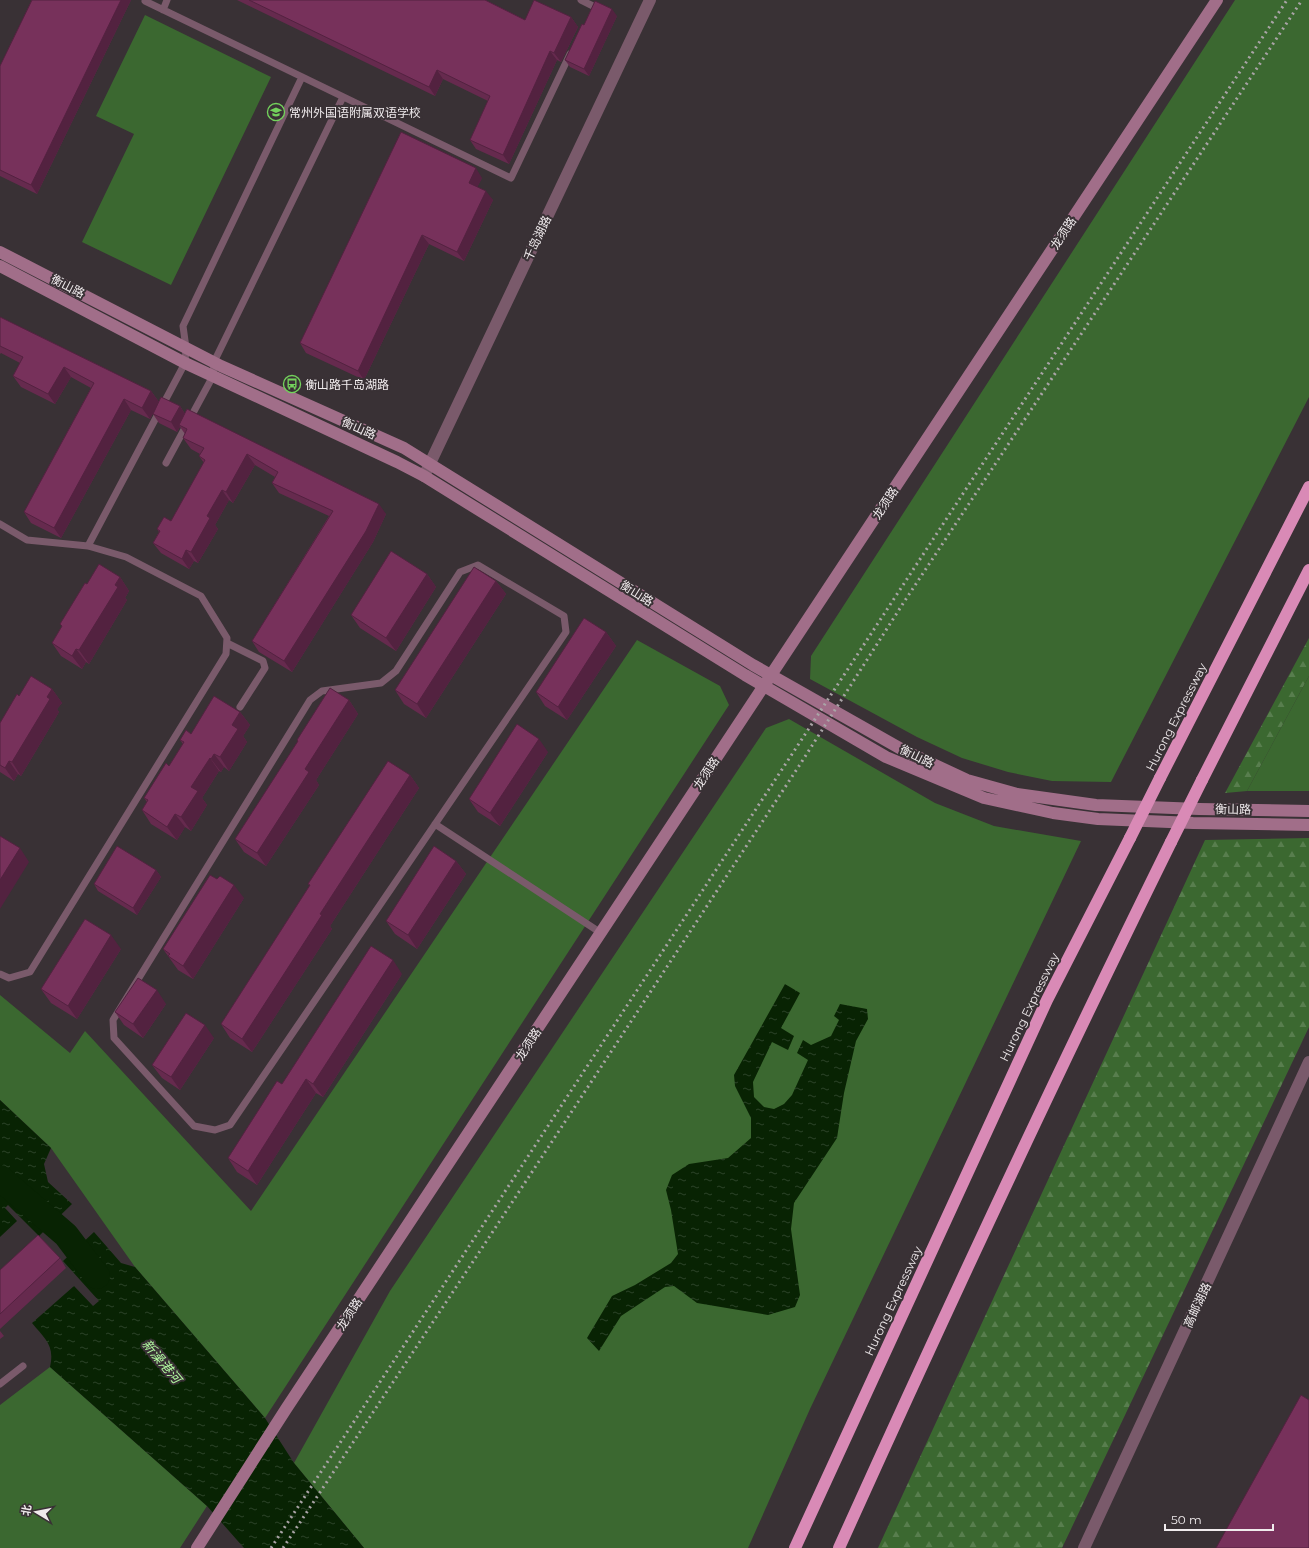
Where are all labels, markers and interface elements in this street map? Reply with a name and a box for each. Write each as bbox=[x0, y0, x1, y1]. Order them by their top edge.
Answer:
school or university icon: 常州外国语附属双语学校 bbox=[266, 102, 286, 122]
place label: 常州外国语附属双语学校 bbox=[289, 105, 421, 120]
street label: 千岛湖路 bbox=[520, 213, 554, 263]
street label: 龙须路 bbox=[1047, 214, 1079, 252]
street label: 衡山路 bbox=[49, 271, 87, 301]
bus stop icon: 衡山路千岛湖路 bbox=[282, 374, 302, 394]
place label: 衡山路千岛湖路 bbox=[305, 377, 389, 392]
street label: 衡山路 bbox=[339, 414, 379, 442]
street label: 龙须路 bbox=[869, 484, 901, 522]
street label: 衡山路 bbox=[618, 577, 656, 609]
street label: Hurong Expressway bbox=[1142, 660, 1210, 773]
street label: 衡山路 bbox=[898, 741, 936, 771]
street label: 龙须路 bbox=[690, 754, 722, 792]
street label: 衡山路 bbox=[1215, 801, 1251, 817]
street label: Hurong Expressway bbox=[996, 950, 1062, 1064]
street label: 龙须路 bbox=[512, 1025, 544, 1063]
street label: Hurong Expressway bbox=[861, 1243, 925, 1358]
street label: 高邮湖路 bbox=[1180, 1280, 1214, 1330]
street label: 龙须路 bbox=[333, 1295, 365, 1333]
water label: 新澡港河 bbox=[139, 1336, 187, 1388]
north arrow bbox=[16, 1492, 56, 1532]
text: 北 bbox=[18, 1504, 34, 1517]
scale bar bbox=[1165, 1506, 1273, 1532]
text: 50 m bbox=[1171, 1512, 1202, 1527]

